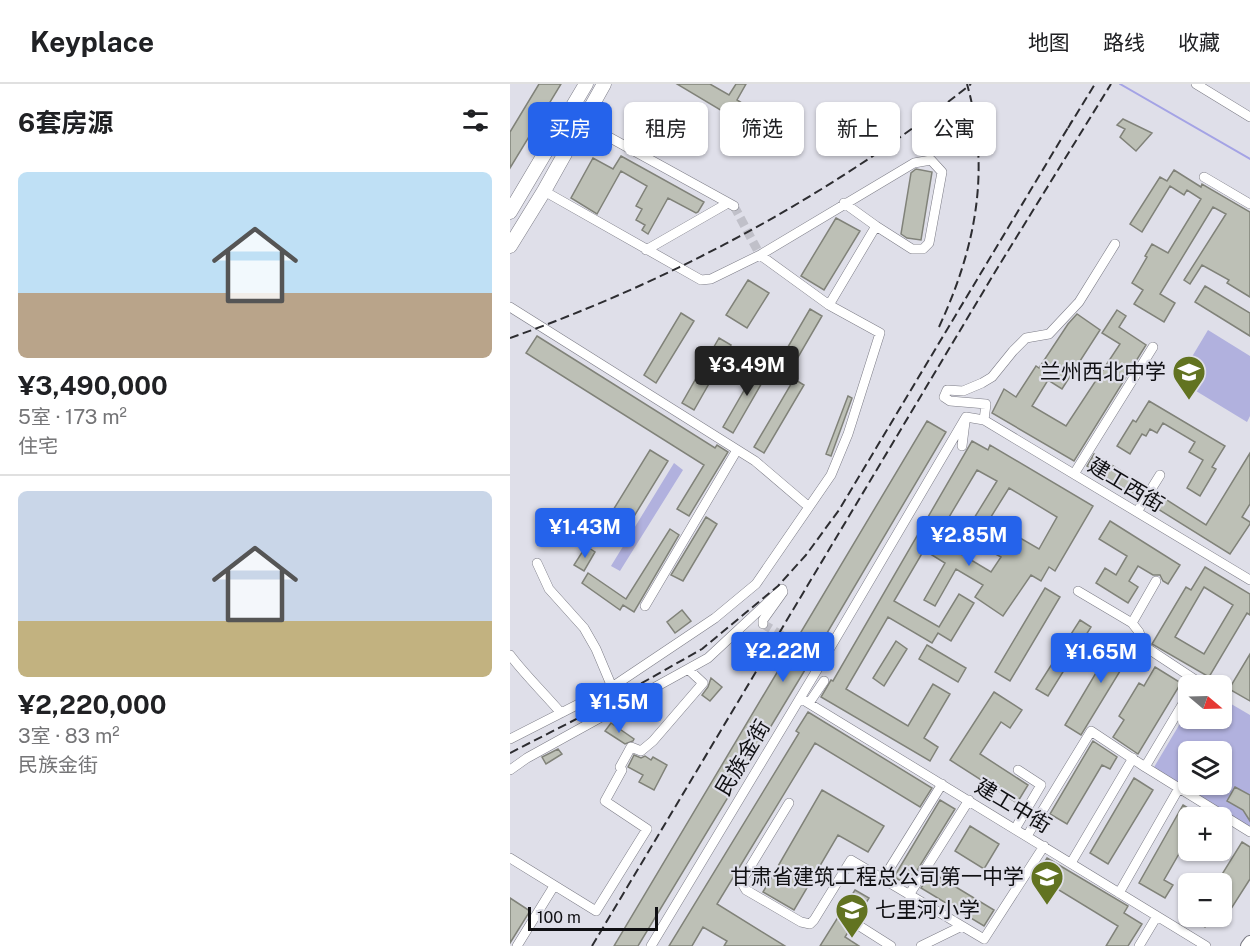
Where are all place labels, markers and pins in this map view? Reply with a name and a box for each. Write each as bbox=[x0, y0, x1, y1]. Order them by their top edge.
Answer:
pin: ¥3.49M bbox=[698, 346, 796, 397]
school or university icon: 兰州西北中学 bbox=[1171, 354, 1207, 401]
place label: 兰州西北中学 bbox=[1040, 359, 1166, 384]
pin: ¥1.43M bbox=[536, 508, 634, 559]
pin: ¥2.85M bbox=[920, 516, 1018, 567]
pin: ¥2.22M bbox=[734, 632, 832, 683]
pin: ¥1.65M bbox=[1052, 633, 1150, 684]
pin: ¥1.5M bbox=[577, 683, 661, 734]
school or university icon: 甘肃省建筑工程总公司第一中学 bbox=[1029, 859, 1065, 906]
place label: 甘肃省建筑工程总公司第一中学 bbox=[730, 864, 1024, 889]
school or university icon: 七里河小学 bbox=[834, 892, 870, 939]
place label: 七里河小学 bbox=[875, 897, 980, 922]

